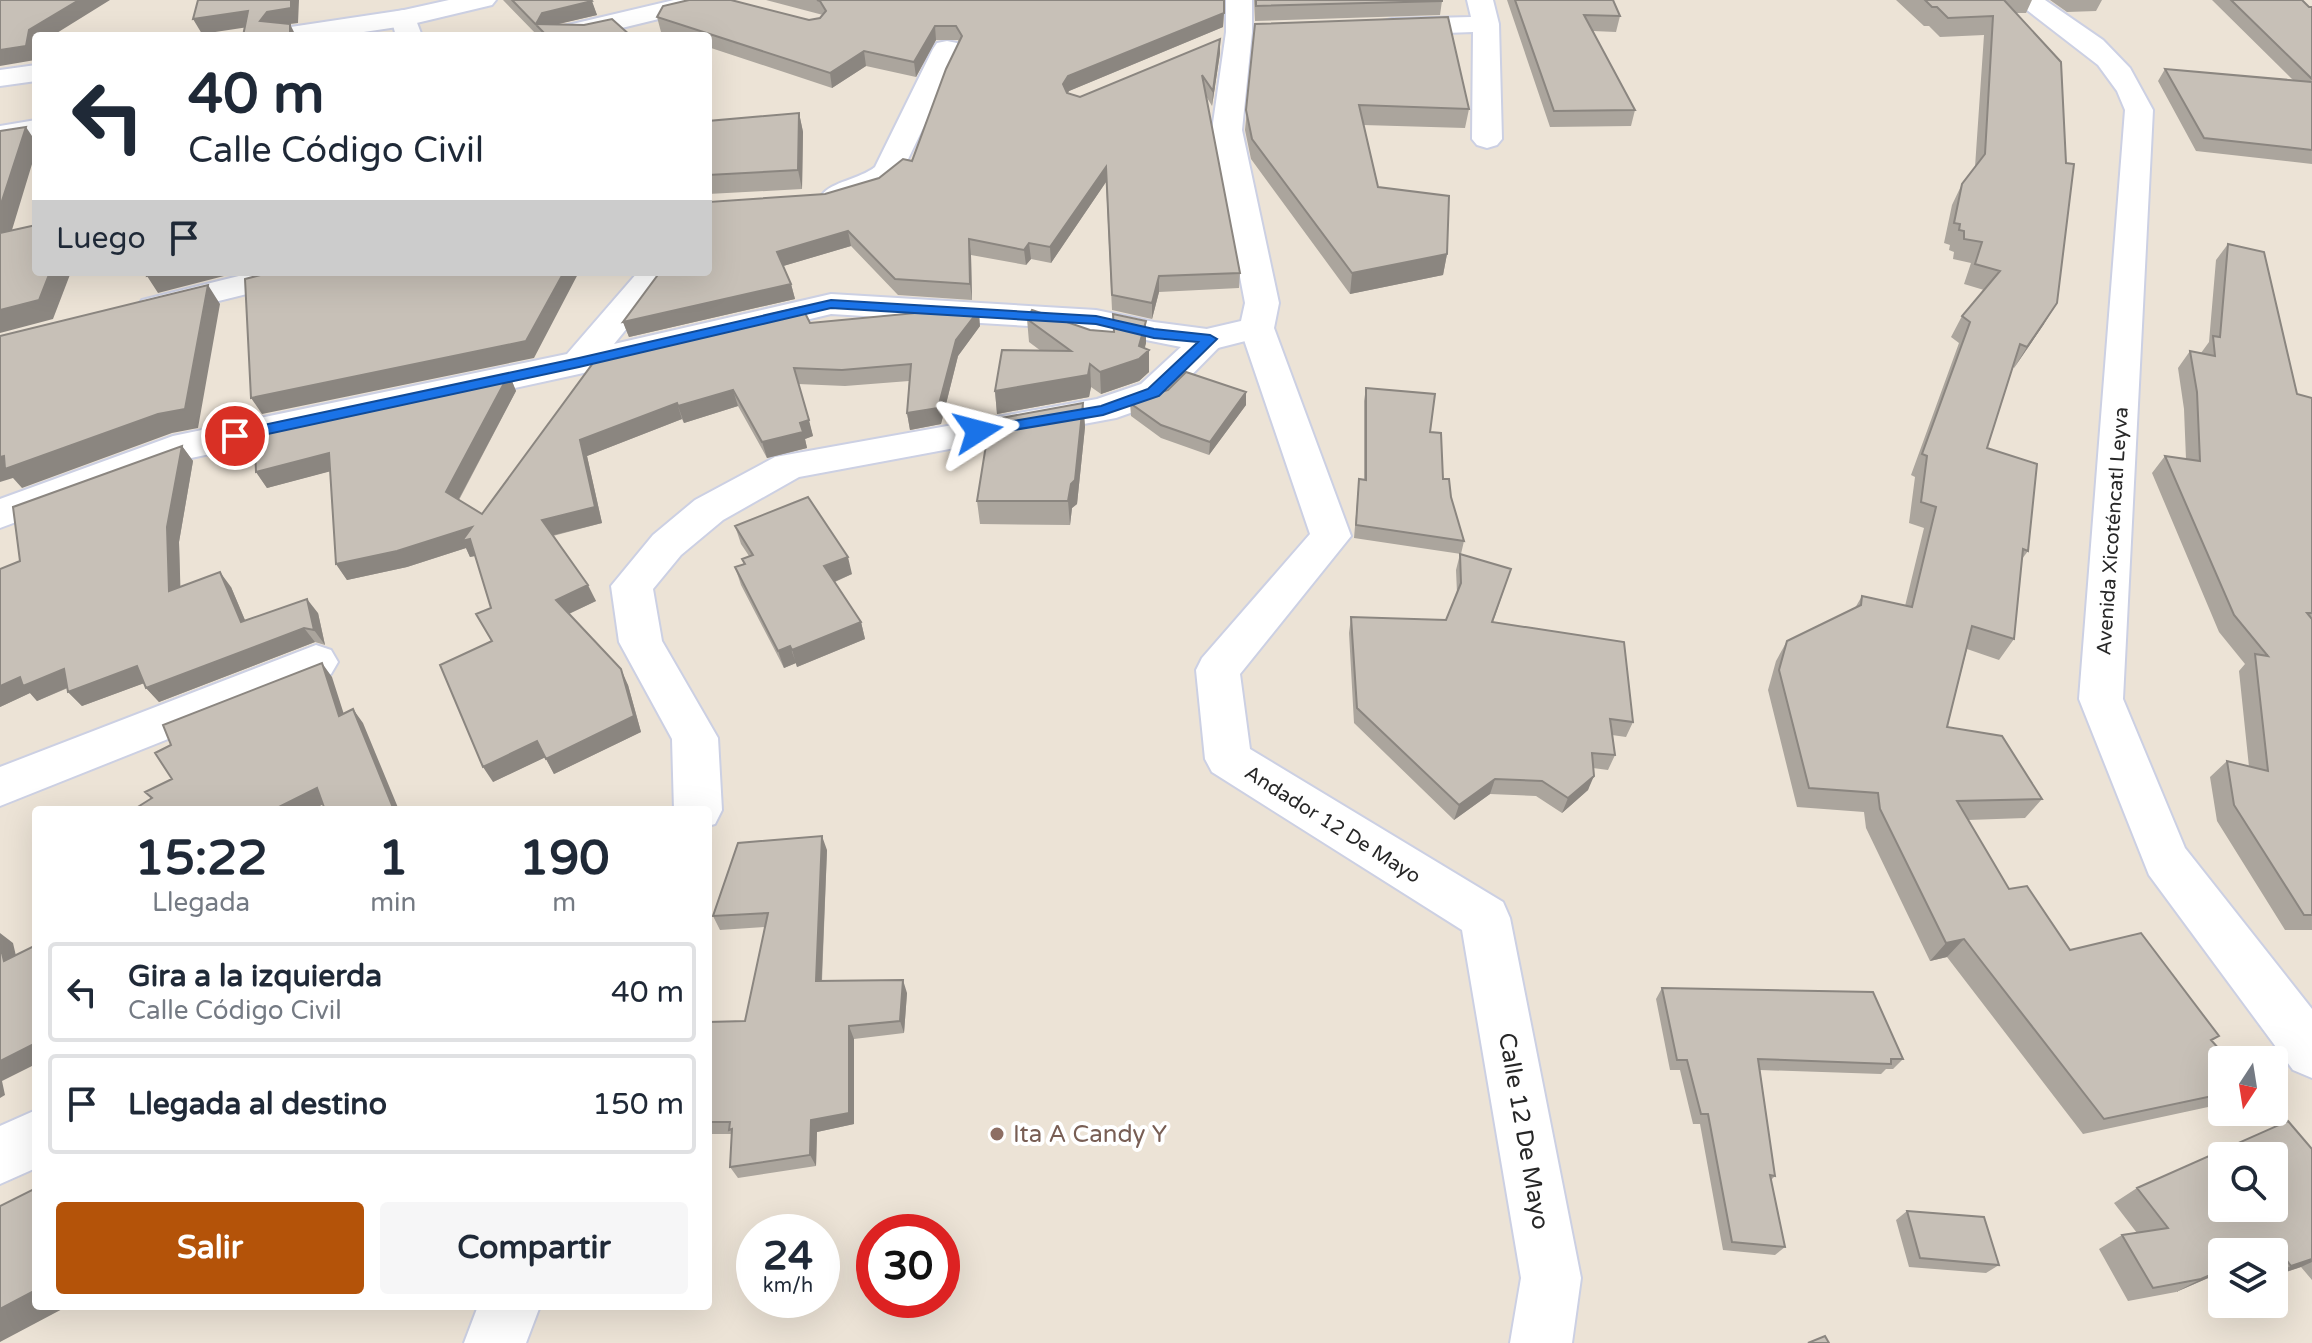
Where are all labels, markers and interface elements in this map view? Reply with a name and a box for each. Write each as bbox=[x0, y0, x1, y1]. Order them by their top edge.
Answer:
text: 40 m bbox=[188, 61, 324, 128]
icon: left bbox=[56, 64, 160, 168]
text: Calle Código Civil bbox=[188, 129, 484, 172]
icon: arrive bbox=[162, 216, 206, 260]
text: Luego bbox=[56, 220, 146, 257]
position arrow bbox=[936, 389, 1020, 473]
pin bbox=[201, 402, 269, 470]
street label: Avenida Xicoténcatl Leyva bbox=[2092, 406, 2134, 656]
icon: arrive bbox=[213, 414, 257, 458]
street label: Andador 12 De Mayo bbox=[1240, 761, 1425, 889]
text: 15:22 bbox=[135, 830, 268, 888]
text: 1 bbox=[378, 830, 408, 888]
text: 190 bbox=[519, 830, 609, 888]
text: Llegada bbox=[152, 887, 250, 918]
text: min bbox=[370, 887, 416, 918]
text: m bbox=[552, 887, 576, 918]
text: Gira a la izquierda bbox=[128, 958, 382, 995]
icon: left bbox=[60, 970, 104, 1014]
text: 40 m bbox=[611, 974, 684, 1011]
text: Calle Código Civil bbox=[128, 995, 342, 1026]
street label: Calle 12 De Mayo bbox=[1492, 1030, 1555, 1232]
north arrow bbox=[2208, 1046, 2288, 1126]
map controls bbox=[2208, 1046, 2288, 1318]
icon: arrive bbox=[60, 1082, 104, 1126]
text: Llegada al destino bbox=[128, 1086, 387, 1123]
text: 150 m bbox=[592, 1086, 684, 1123]
place label: Ita A Candy Y bbox=[1013, 1120, 1167, 1149]
marker: Ita A Candy Y bbox=[988, 1125, 1006, 1143]
button: search bbox=[2208, 1142, 2288, 1222]
button: Salir bbox=[56, 1202, 364, 1294]
button: Compartir bbox=[380, 1202, 688, 1294]
speed limit sign: 30 bbox=[856, 1214, 960, 1318]
text: 24 bbox=[763, 1232, 813, 1280]
button: layers bbox=[2208, 1238, 2288, 1318]
text: km/h bbox=[763, 1274, 813, 1298]

